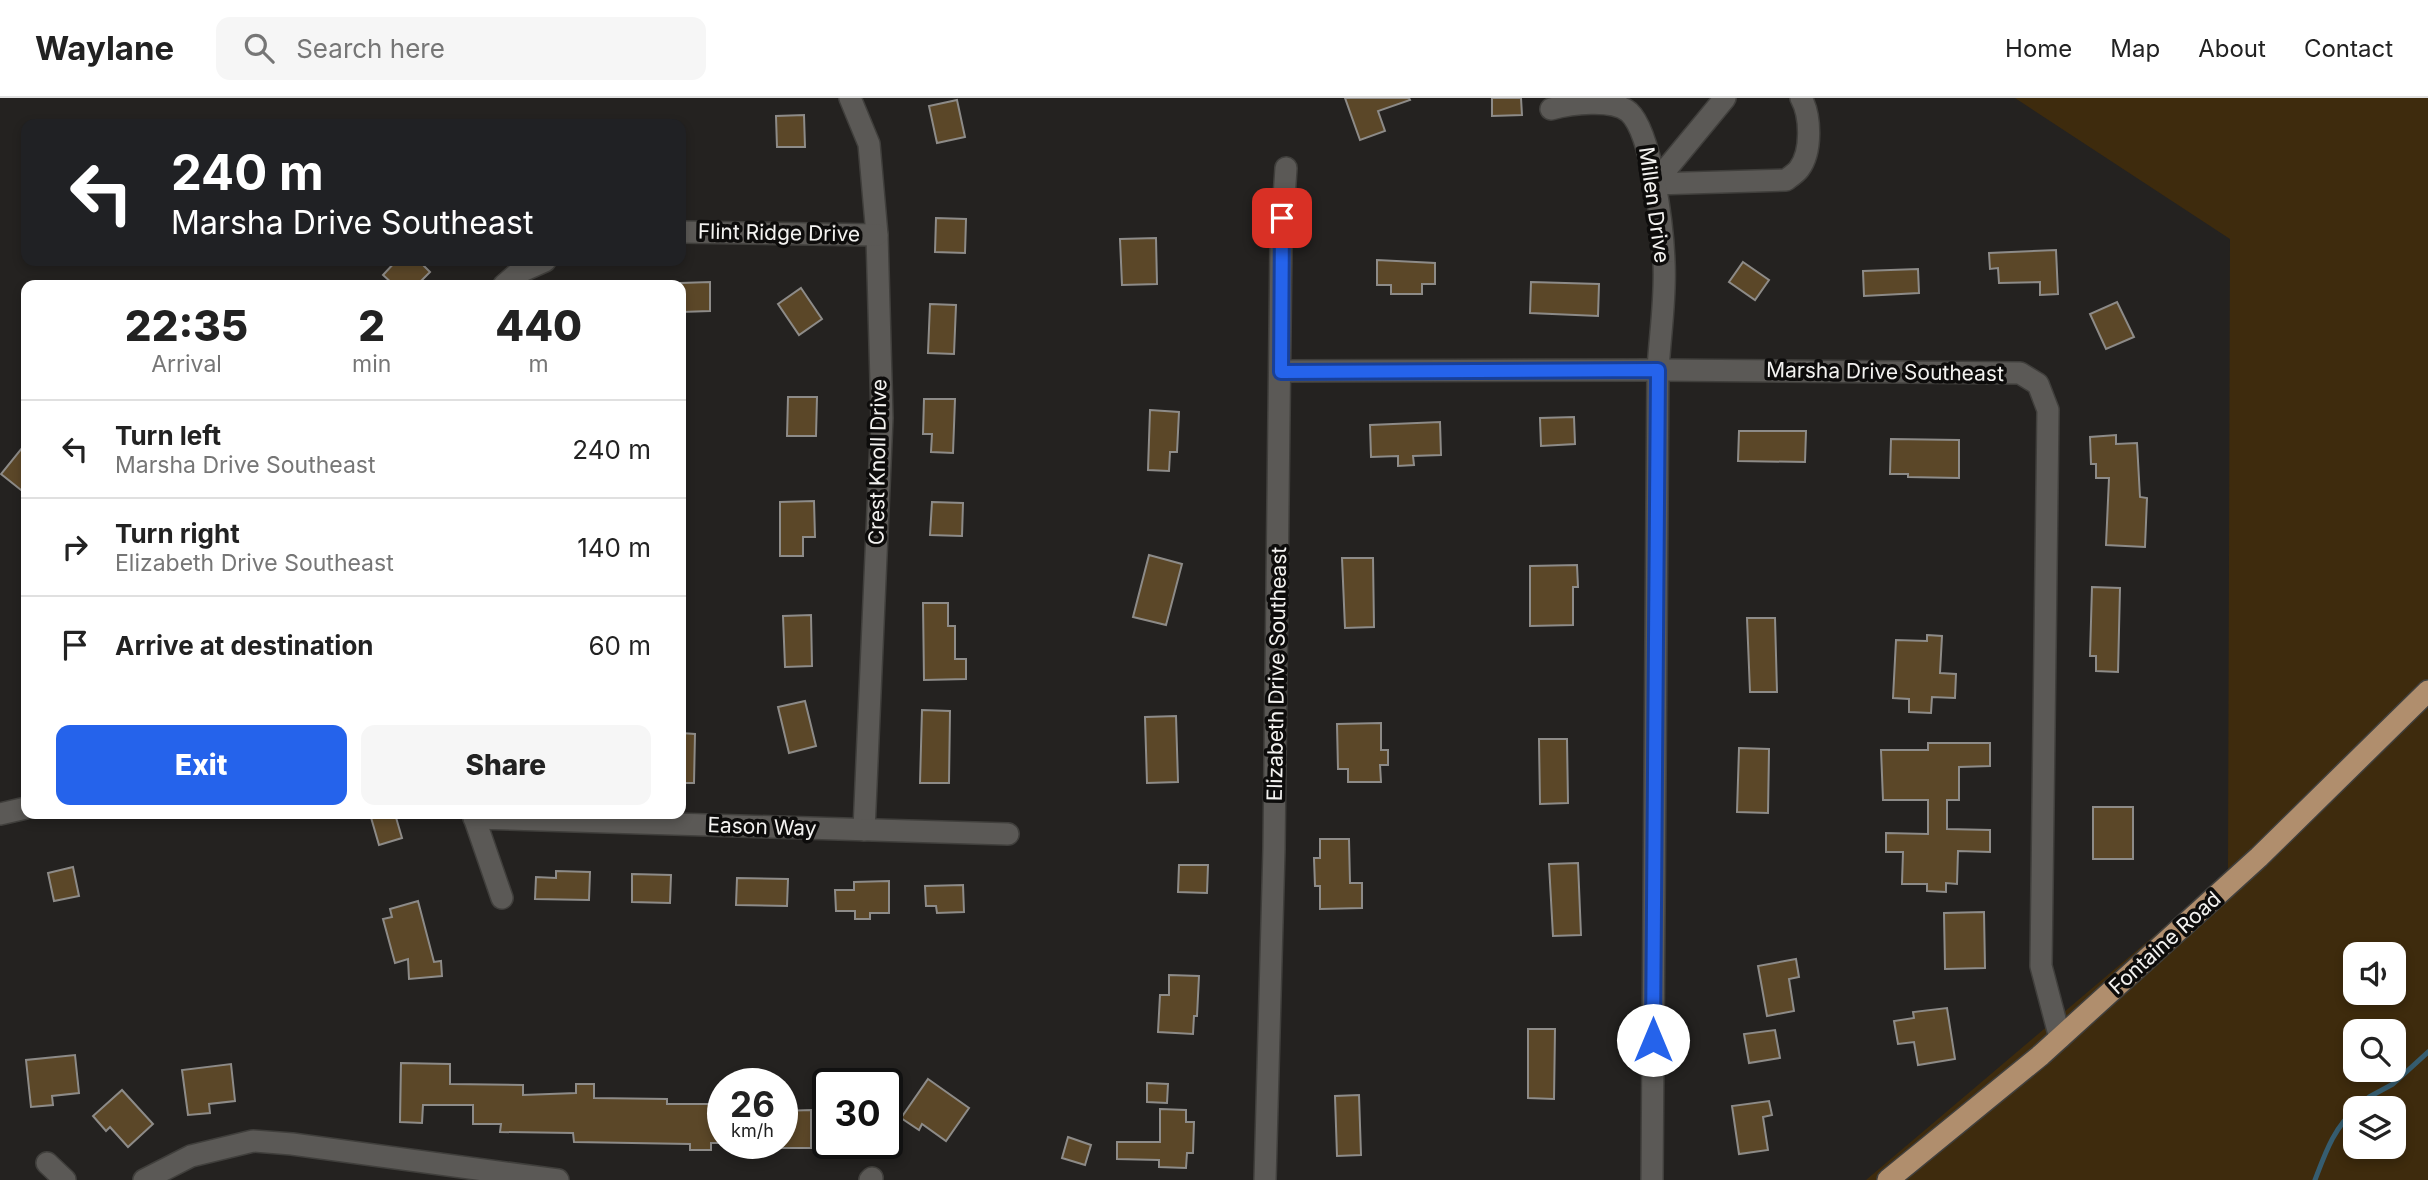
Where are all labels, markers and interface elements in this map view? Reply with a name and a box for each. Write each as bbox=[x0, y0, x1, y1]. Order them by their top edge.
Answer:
search box bbox=[216, 17, 706, 80]
text: Waylane bbox=[35, 28, 174, 68]
icon: search bbox=[240, 29, 278, 67]
text: Search here bbox=[296, 33, 445, 64]
text: Home bbox=[2005, 34, 2072, 63]
text: Map bbox=[2110, 34, 2160, 63]
text: About bbox=[2198, 34, 2266, 63]
text: Contact bbox=[2304, 34, 2393, 63]
text: 240 m bbox=[171, 143, 324, 202]
street label: Millen Drive bbox=[1634, 145, 1675, 265]
icon: left bbox=[56, 147, 147, 238]
pin bbox=[1252, 188, 1312, 248]
icon: arrive bbox=[1263, 199, 1301, 237]
text: Marsha Drive Southeast bbox=[171, 203, 533, 242]
street label: Flint Ridge Drive bbox=[698, 219, 860, 246]
text: 22:35 bbox=[125, 300, 248, 351]
text: 2 bbox=[358, 300, 385, 351]
text: 440 bbox=[495, 300, 582, 351]
text: Arrival bbox=[151, 350, 222, 378]
text: min bbox=[352, 350, 391, 378]
text: m bbox=[529, 350, 549, 378]
street label: Marsha Drive Southeast bbox=[1766, 357, 2004, 386]
street label: Crest Knoll Drive bbox=[864, 379, 891, 545]
text: Turn left bbox=[115, 420, 221, 451]
icon: left bbox=[56, 430, 94, 468]
text: 240 m bbox=[572, 434, 651, 465]
text: Marsha Drive Southeast bbox=[115, 451, 376, 479]
text: Turn right bbox=[115, 518, 240, 549]
icon: right bbox=[56, 528, 94, 566]
text: 140 m bbox=[577, 532, 651, 563]
street label: Elizabeth Drive Southeast bbox=[1262, 546, 1291, 801]
text: Elizabeth Drive Southeast bbox=[115, 549, 394, 577]
icon: arrive bbox=[56, 626, 94, 664]
text: Arrive at destination bbox=[115, 630, 374, 661]
text: 60 m bbox=[588, 630, 651, 661]
button: Exit bbox=[56, 725, 347, 805]
button: Share bbox=[361, 725, 651, 805]
street label: Eason Way bbox=[707, 812, 817, 841]
street label: Fontaine Road bbox=[2104, 886, 2226, 999]
map controls bbox=[2343, 942, 2406, 1159]
button: sound bbox=[2343, 942, 2406, 1005]
position arrow bbox=[1616, 1003, 1690, 1077]
button: search bbox=[2343, 1019, 2406, 1082]
speed limit sign: 30 bbox=[812, 1068, 903, 1159]
text: 26 bbox=[730, 1083, 775, 1125]
button: layers bbox=[2343, 1096, 2406, 1159]
text: km/h bbox=[731, 1120, 774, 1141]

